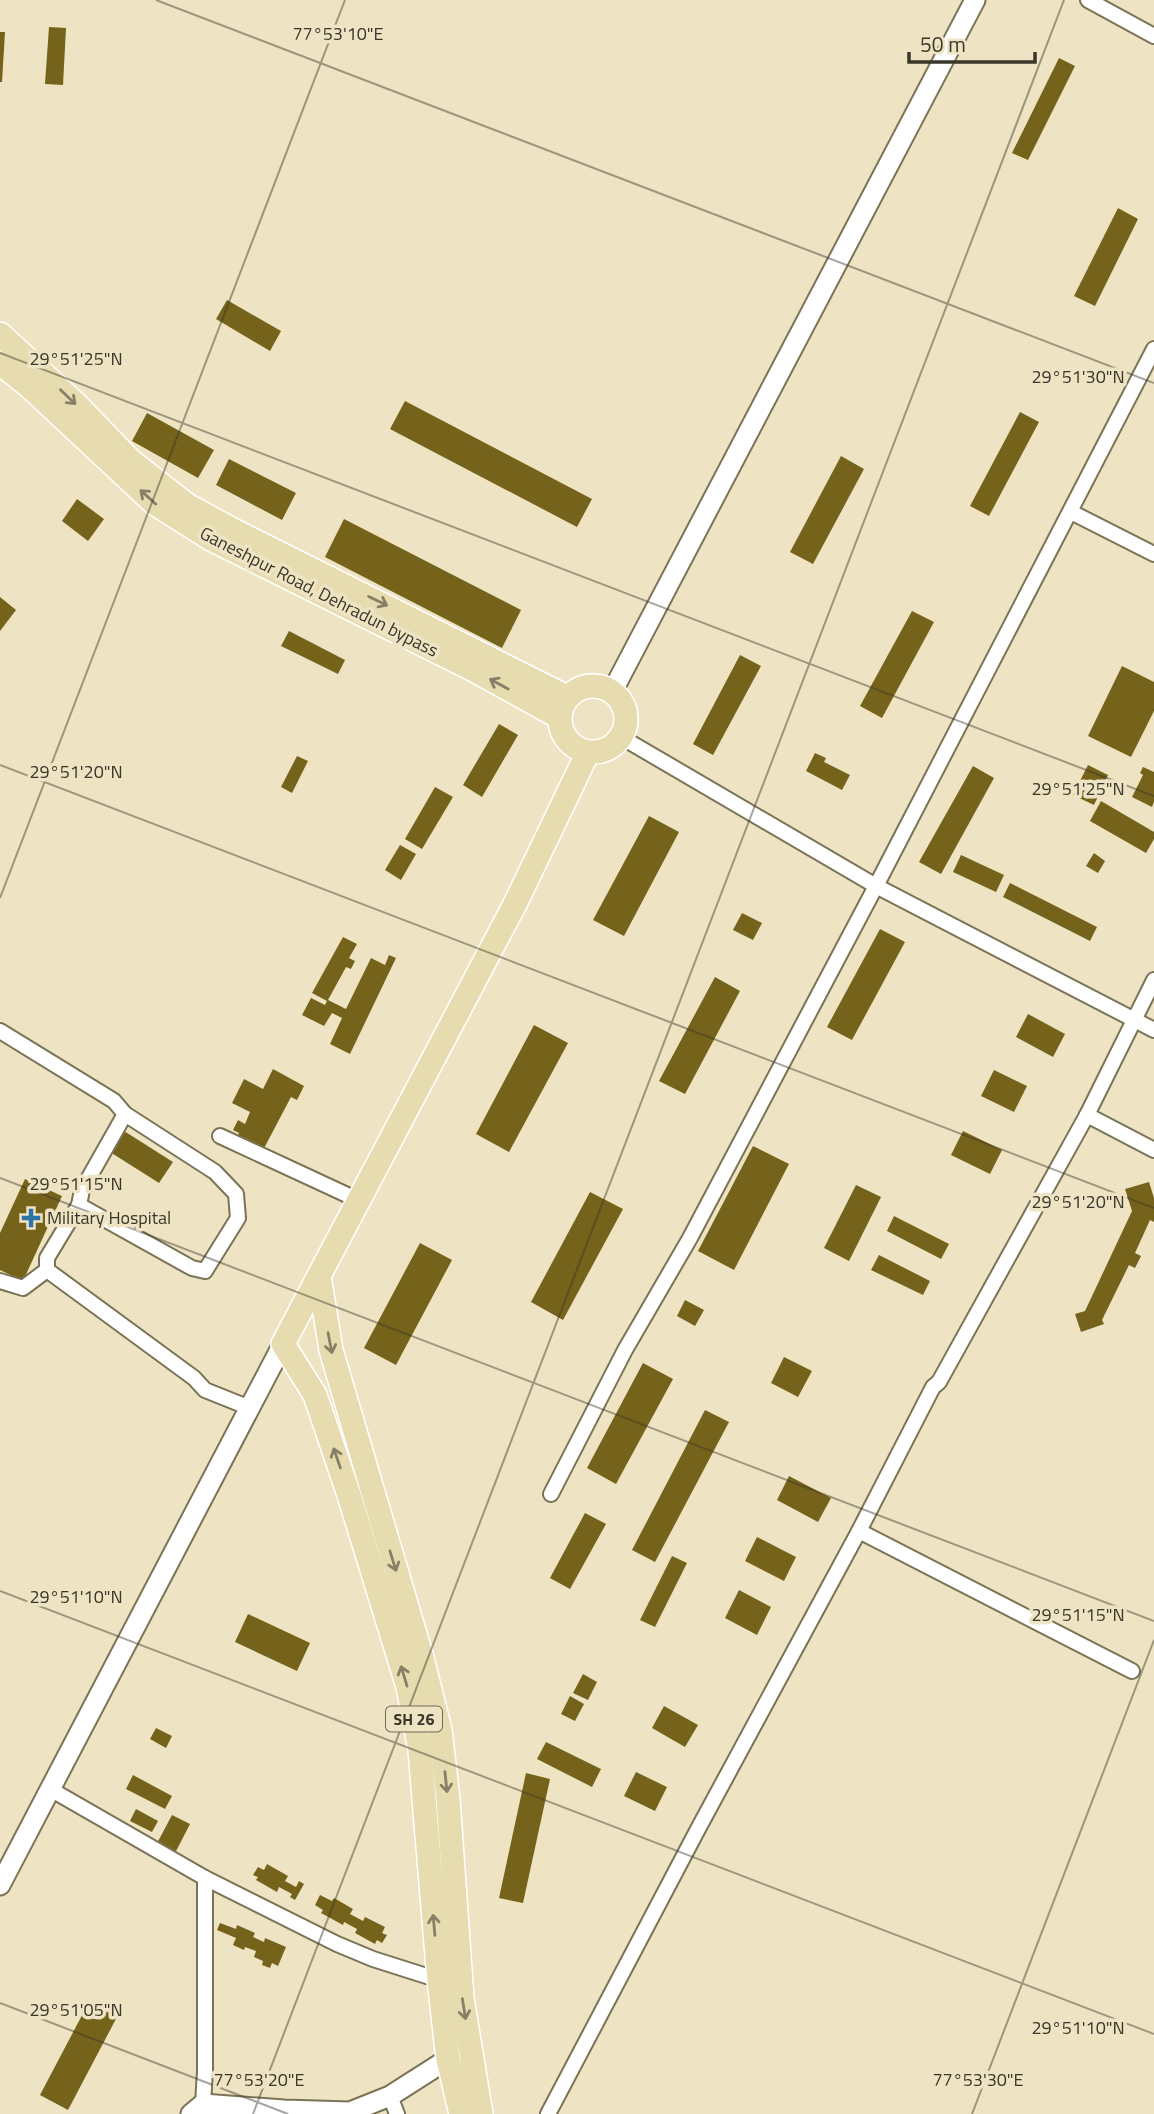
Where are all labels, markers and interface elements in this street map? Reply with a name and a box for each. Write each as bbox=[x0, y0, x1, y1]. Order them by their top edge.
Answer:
text: 77°53'10"E bbox=[293, 20, 384, 47]
scale bar bbox=[909, 21, 1035, 65]
text: 50 m bbox=[920, 28, 966, 60]
text: 29°51'25"N bbox=[29, 345, 123, 372]
text: 29°51'30"N bbox=[1031, 363, 1125, 390]
one-way arrow bbox=[59, 388, 76, 405]
one-way arrow bbox=[139, 489, 157, 505]
street label: Ganeshpur Road, Dehradun bypass bbox=[195, 519, 443, 664]
one-way arrow bbox=[367, 594, 388, 608]
one-way arrow bbox=[489, 677, 510, 690]
text: 29°51'20"N bbox=[29, 758, 123, 785]
text: 29°51'25"N bbox=[1031, 775, 1125, 802]
text: 29°51'15"N bbox=[29, 1170, 123, 1197]
text: 29°51'20"N bbox=[1031, 1188, 1125, 1215]
place label: Military Hospital bbox=[47, 1204, 171, 1231]
marker: Military Hospital bbox=[21, 1208, 41, 1228]
one-way arrow bbox=[324, 1331, 337, 1354]
one-way arrow bbox=[330, 1448, 342, 1470]
one-way arrow bbox=[387, 1550, 400, 1572]
text: 29°51'10"N bbox=[29, 1583, 123, 1610]
text: 29°51'15"N bbox=[1031, 1601, 1125, 1628]
one-way arrow bbox=[397, 1665, 409, 1687]
road number: SH 26 bbox=[386, 1707, 442, 1732]
one-way arrow bbox=[440, 1770, 453, 1793]
one-way arrow bbox=[427, 1915, 440, 1937]
text: 29°51'05"N bbox=[29, 1996, 123, 2023]
one-way arrow bbox=[458, 1997, 471, 2020]
text: 29°51'10"N bbox=[1031, 2014, 1125, 2041]
text: 77°53'20"E bbox=[214, 2066, 305, 2093]
text: 77°53'30"E bbox=[933, 2066, 1024, 2093]

